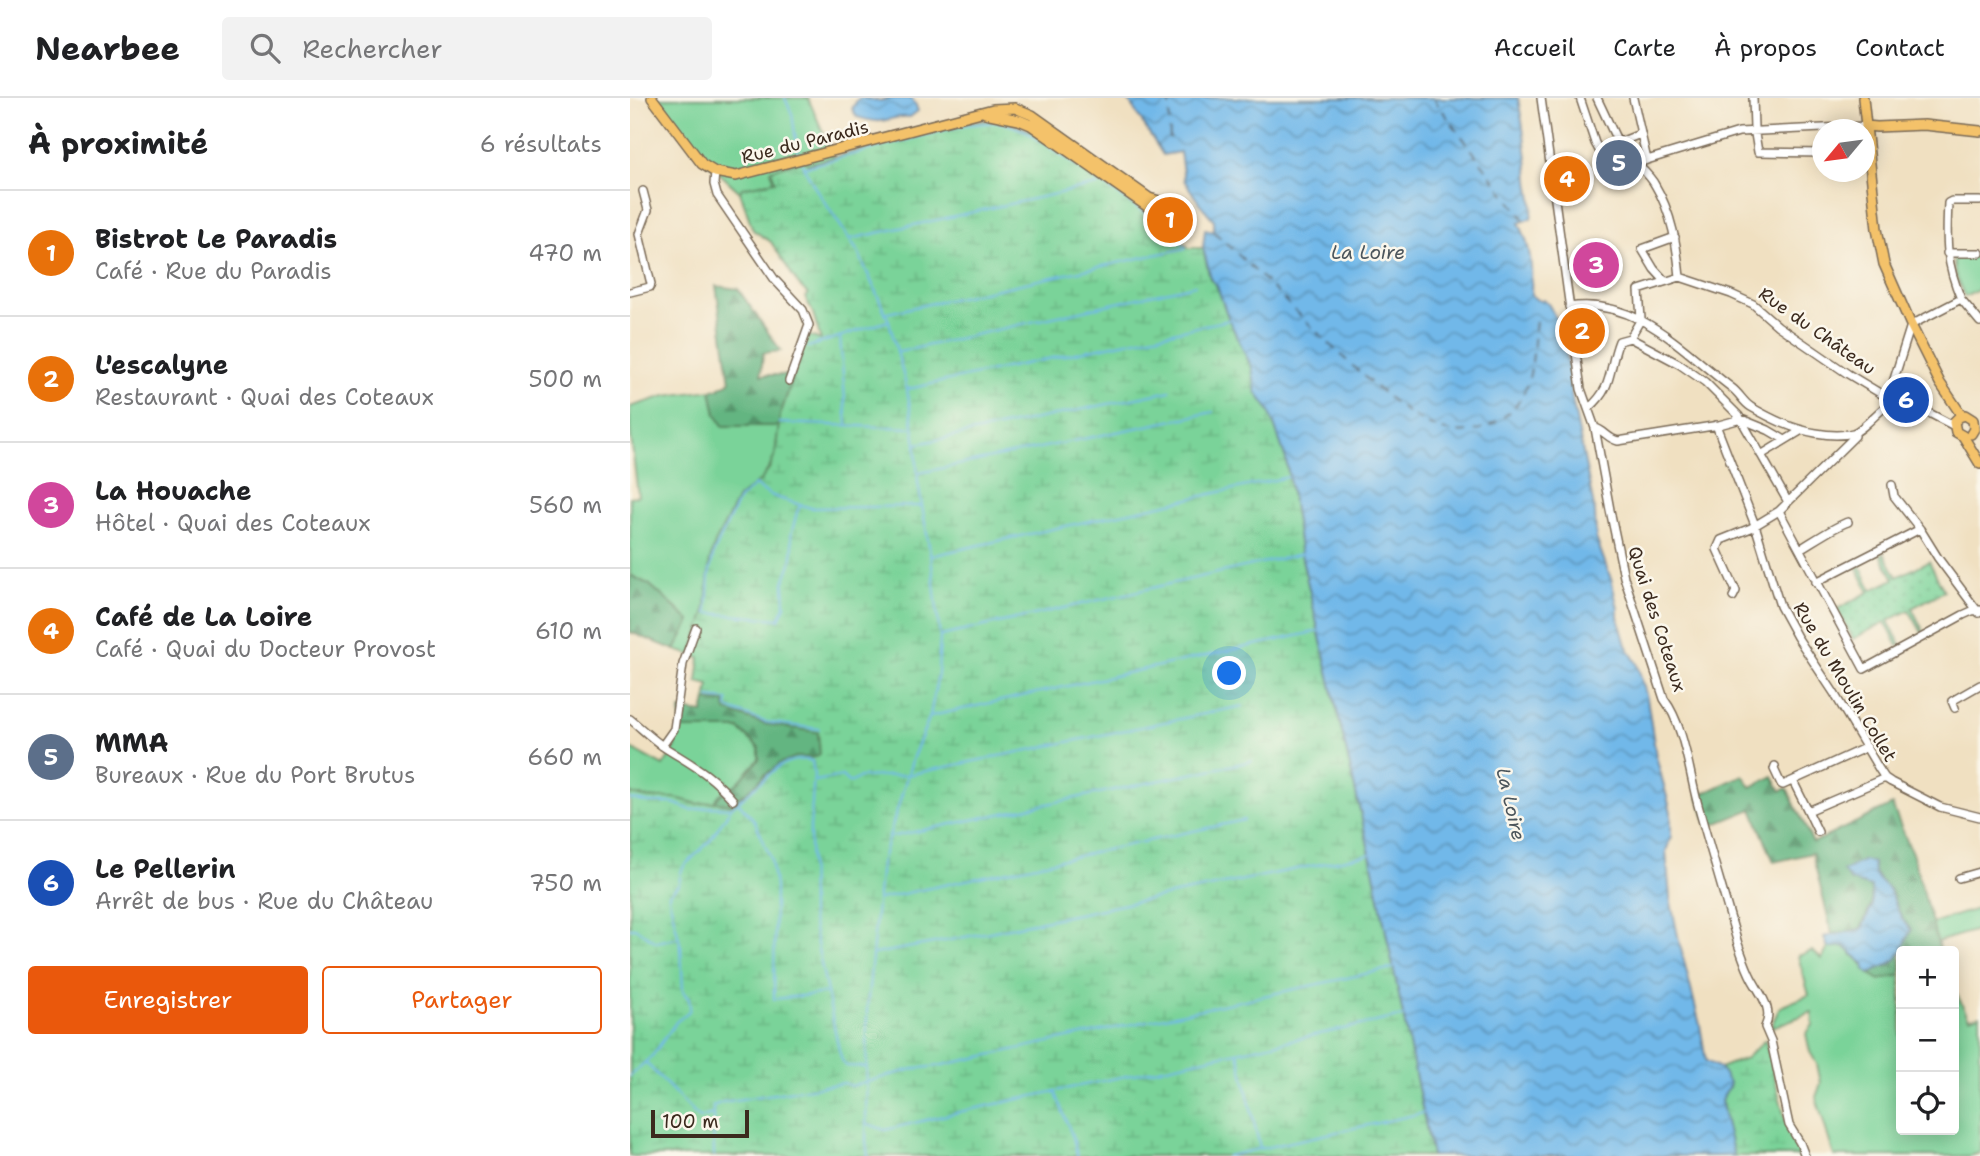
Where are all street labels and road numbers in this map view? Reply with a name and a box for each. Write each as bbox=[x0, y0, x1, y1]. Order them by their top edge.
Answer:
street label: Rue du Paradis bbox=[739, 115, 871, 169]
street label: Rue du Château bbox=[1754, 282, 1880, 380]
street label: Quai des Coteaux bbox=[1622, 543, 1692, 695]
street label: Rue du Moulin Collet bbox=[1788, 598, 1902, 766]

